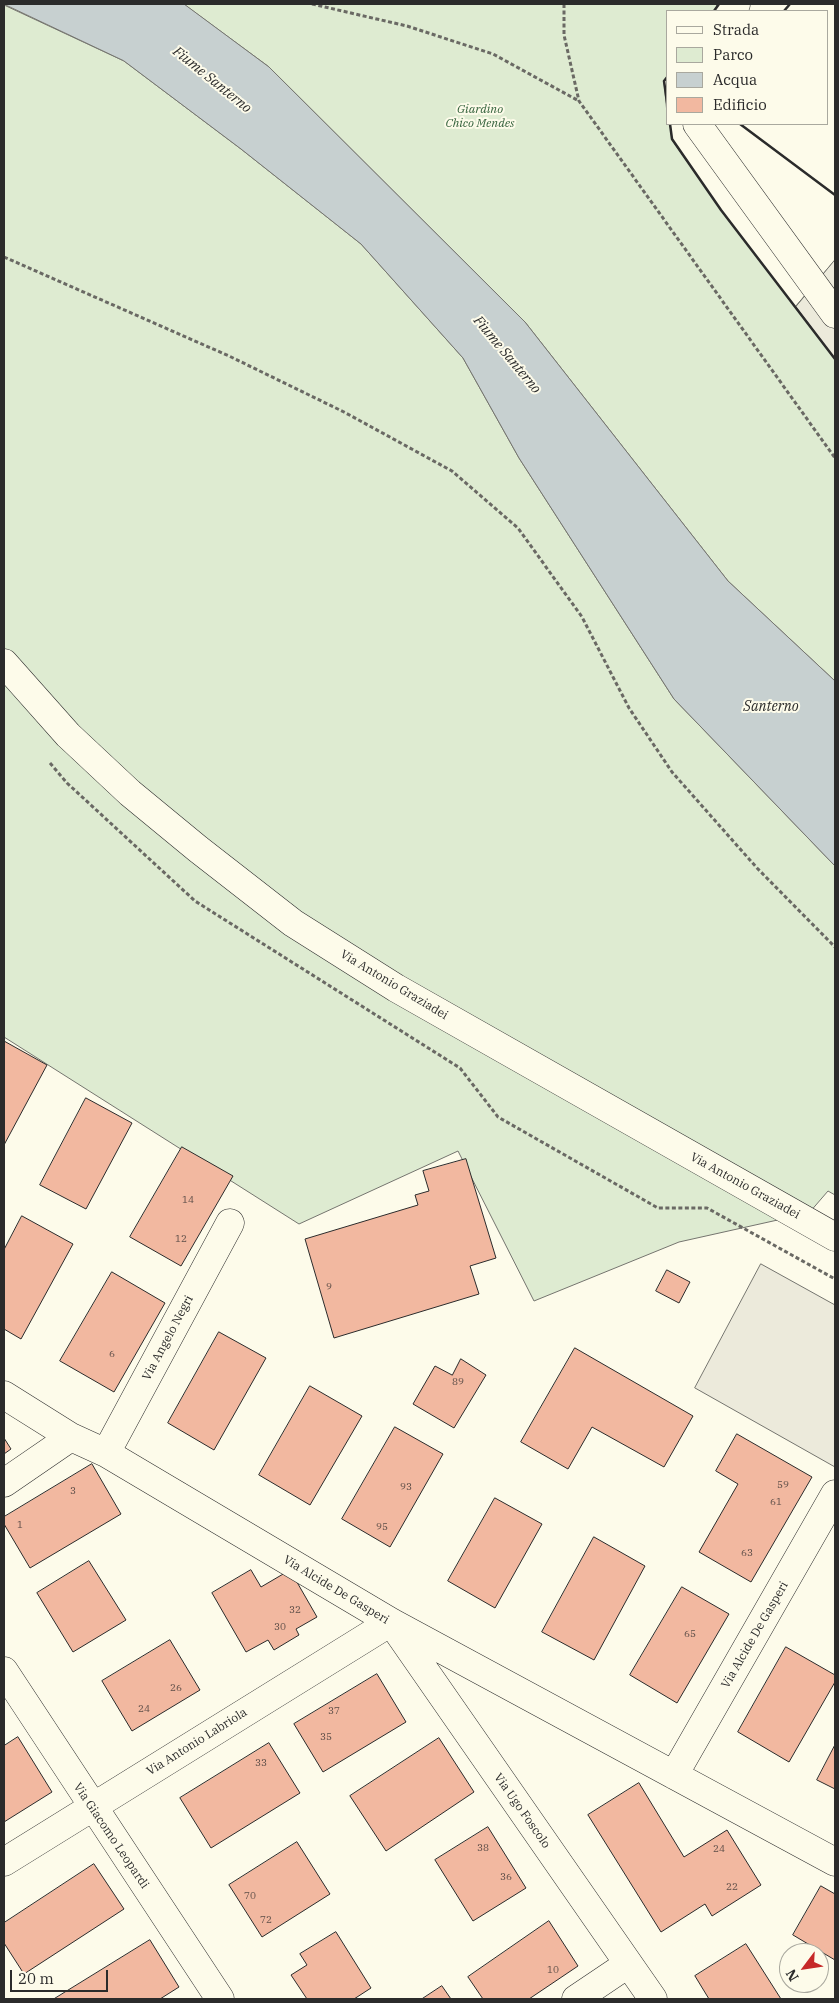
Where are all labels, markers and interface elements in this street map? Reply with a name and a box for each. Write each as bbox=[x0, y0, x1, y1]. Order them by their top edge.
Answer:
legend bbox=[666, 10, 829, 125]
text: Strada bbox=[713, 20, 759, 39]
water label: Fiume Santerno bbox=[169, 43, 255, 117]
text: Parco bbox=[713, 45, 753, 64]
text: Acqua bbox=[713, 70, 757, 89]
text: Edificio bbox=[713, 95, 767, 114]
park label: Giardino Chico Mendes bbox=[446, 103, 514, 131]
water label: Fiume Santerno bbox=[470, 313, 544, 397]
water label: Santerno bbox=[743, 699, 799, 715]
street label: Via Antonio Graziadei bbox=[337, 947, 451, 1023]
street label: Via Antonio Graziadei bbox=[688, 1150, 802, 1222]
house number: 14 bbox=[182, 1194, 194, 1206]
house number: 12 bbox=[175, 1233, 187, 1245]
house number: 9 bbox=[326, 1281, 332, 1293]
street label: Via Angelo Negri bbox=[140, 1293, 196, 1383]
house number: 6 bbox=[109, 1348, 115, 1360]
house number: 89 bbox=[452, 1376, 464, 1388]
house number: 59 bbox=[777, 1479, 789, 1491]
house number: 93 bbox=[400, 1481, 412, 1493]
house number: 3 bbox=[70, 1485, 76, 1497]
house number: 61 bbox=[770, 1496, 782, 1508]
house number: 1 bbox=[17, 1519, 23, 1531]
house number: 95 bbox=[376, 1521, 388, 1533]
house number: 63 bbox=[741, 1547, 753, 1559]
street label: Via Alcide De Gasperi bbox=[280, 1553, 392, 1627]
street label: Via Alcide De Gasperi bbox=[719, 1579, 791, 1691]
house number: 32 bbox=[289, 1604, 301, 1616]
house number: 30 bbox=[274, 1621, 286, 1633]
house number: 65 bbox=[684, 1628, 696, 1640]
house number: 26 bbox=[170, 1682, 182, 1694]
house number: 24 bbox=[138, 1703, 150, 1715]
street label: Via Antonio Labriola bbox=[144, 1705, 250, 1779]
house number: 37 bbox=[328, 1705, 340, 1717]
house number: 35 bbox=[320, 1731, 332, 1743]
house number: 33 bbox=[255, 1757, 267, 1769]
street label: Via Ugo Foscolo bbox=[491, 1771, 553, 1851]
street label: Via Giacomo Leopardi bbox=[70, 1780, 152, 1892]
house number: 38 bbox=[477, 1842, 489, 1854]
house number: 24 bbox=[713, 1843, 725, 1855]
house number: 36 bbox=[500, 1871, 512, 1883]
house number: 22 bbox=[726, 1881, 738, 1893]
house number: 70 bbox=[244, 1890, 256, 1902]
house number: 72 bbox=[260, 1914, 272, 1926]
north arrow bbox=[779, 1943, 829, 1993]
scale bar bbox=[12, 1960, 110, 1992]
house number: 10 bbox=[547, 1964, 559, 1976]
text: N bbox=[781, 1966, 803, 1985]
text: 20 m bbox=[18, 1969, 54, 1988]

